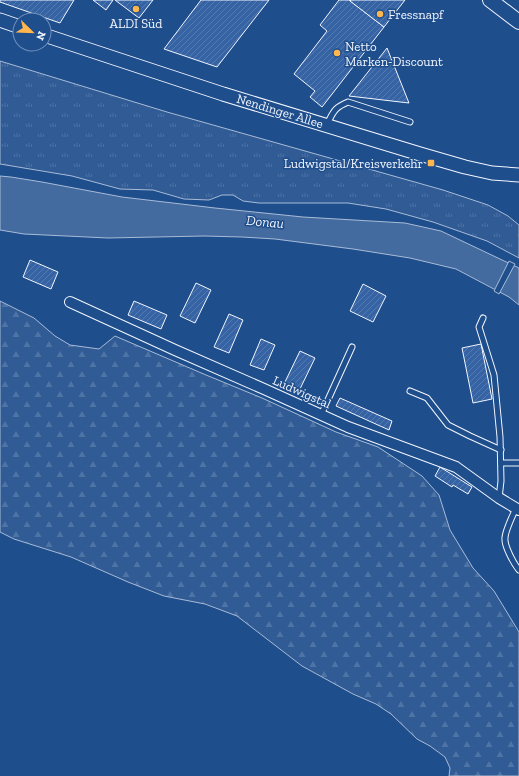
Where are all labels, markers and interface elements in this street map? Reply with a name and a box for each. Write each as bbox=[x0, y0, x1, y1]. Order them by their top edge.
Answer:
marker: ALDI Süd bbox=[131, 4, 141, 14]
place label: Fressnapf bbox=[388, 7, 444, 22]
marker: Fressnapf bbox=[375, 9, 385, 19]
north arrow bbox=[12, 12, 52, 52]
place label: ALDI Süd bbox=[109, 16, 163, 31]
text: N bbox=[33, 29, 48, 43]
place label: Netto Marken-Discount bbox=[345, 39, 443, 69]
marker: Netto Marken-Discount bbox=[332, 48, 342, 58]
street label: Nendinger Allee bbox=[235, 91, 325, 131]
place label: Ludwigstal/Kreisverkehr bbox=[284, 156, 423, 171]
marker: Ludwigstal/Kreisverkehr bbox=[426, 158, 436, 168]
water label: Donau bbox=[245, 212, 285, 232]
street label: Ludwigstal bbox=[270, 372, 334, 412]

